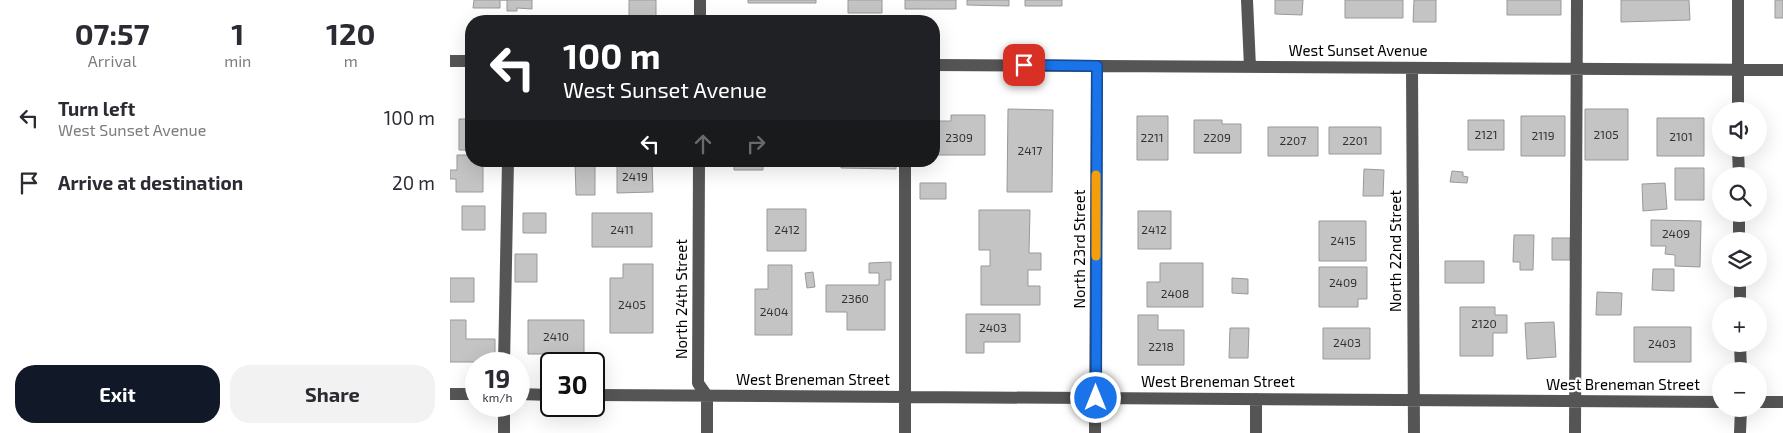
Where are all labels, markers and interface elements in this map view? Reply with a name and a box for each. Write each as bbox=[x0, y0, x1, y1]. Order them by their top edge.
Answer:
text: 07:57 bbox=[75, 15, 150, 51]
text: 1 bbox=[231, 15, 244, 51]
text: 120 bbox=[326, 15, 375, 51]
text: 100 m bbox=[563, 34, 661, 76]
icon: left bbox=[480, 35, 545, 100]
street label: West Sunset Avenue bbox=[1288, 41, 1428, 59]
pin bbox=[1003, 44, 1045, 86]
text: Arrival bbox=[88, 51, 136, 70]
text: min bbox=[224, 51, 251, 70]
text: m bbox=[344, 51, 358, 70]
icon: arrive bbox=[1010, 51, 1038, 79]
text: West Sunset Avenue bbox=[563, 76, 767, 102]
text: Turn left bbox=[58, 97, 135, 120]
map controls bbox=[1712, 102, 1767, 417]
button: sound bbox=[1712, 102, 1767, 157]
icon: left bbox=[15, 104, 43, 132]
text: 100 m bbox=[384, 106, 435, 129]
text: West Sunset Avenue bbox=[58, 120, 206, 139]
house number: 2121 bbox=[1474, 127, 1498, 141]
house number: 2105 bbox=[1593, 127, 1619, 141]
house number: 2119 bbox=[1531, 128, 1555, 142]
house number: 2101 bbox=[1669, 129, 1693, 143]
icon: left bbox=[636, 130, 664, 158]
icon: ahead bbox=[689, 130, 717, 158]
icon: right bbox=[742, 130, 770, 158]
house number: 2309 bbox=[945, 130, 973, 144]
house number: 2211 bbox=[1140, 130, 1164, 144]
house number: 2209 bbox=[1203, 130, 1231, 144]
house number: 2207 bbox=[1280, 133, 1306, 147]
house number: 2201 bbox=[1342, 133, 1368, 147]
house number: 2417 bbox=[1017, 143, 1043, 157]
button: search bbox=[1712, 167, 1767, 222]
icon: arrive bbox=[15, 169, 43, 197]
house number: 2419 bbox=[622, 169, 648, 183]
text: Arrive at destination bbox=[58, 171, 243, 194]
text: 20 m bbox=[392, 171, 435, 194]
street label: North 23rd Street bbox=[1070, 189, 1088, 309]
street label: North 22nd Street bbox=[1386, 190, 1404, 312]
house number: 2411 bbox=[610, 222, 634, 236]
house number: 2412 bbox=[774, 222, 800, 236]
house number: 2412 bbox=[1141, 222, 1167, 236]
house number: 2409 bbox=[1662, 226, 1690, 240]
button: layers bbox=[1712, 232, 1767, 287]
house number: 2415 bbox=[1330, 233, 1356, 247]
street label: North 24th Street bbox=[672, 239, 690, 359]
house number: 2409 bbox=[1329, 275, 1357, 289]
house number: 2408 bbox=[1161, 286, 1189, 300]
house number: 2360 bbox=[841, 291, 869, 305]
house number: 2405 bbox=[618, 297, 646, 311]
button: + bbox=[1712, 297, 1767, 352]
house number: 2404 bbox=[760, 304, 788, 318]
house number: 2120 bbox=[1471, 316, 1497, 330]
house number: 2403 bbox=[979, 320, 1007, 334]
house number: 2410 bbox=[543, 329, 569, 343]
house number: 2403 bbox=[1333, 335, 1361, 349]
house number: 2403 bbox=[1648, 336, 1676, 350]
house number: 2218 bbox=[1148, 339, 1174, 353]
speed limit sign: 30 bbox=[540, 352, 605, 417]
button: − bbox=[1712, 362, 1767, 417]
text: 19 bbox=[485, 363, 510, 393]
button: Exit bbox=[15, 365, 220, 423]
button: Share bbox=[230, 365, 435, 423]
street label: West Breneman Street bbox=[736, 370, 890, 388]
position arrow bbox=[1069, 371, 1121, 423]
street label: West Breneman Street bbox=[1141, 372, 1295, 390]
street label: West Breneman Street bbox=[1546, 375, 1700, 393]
text: km/h bbox=[483, 390, 512, 404]

